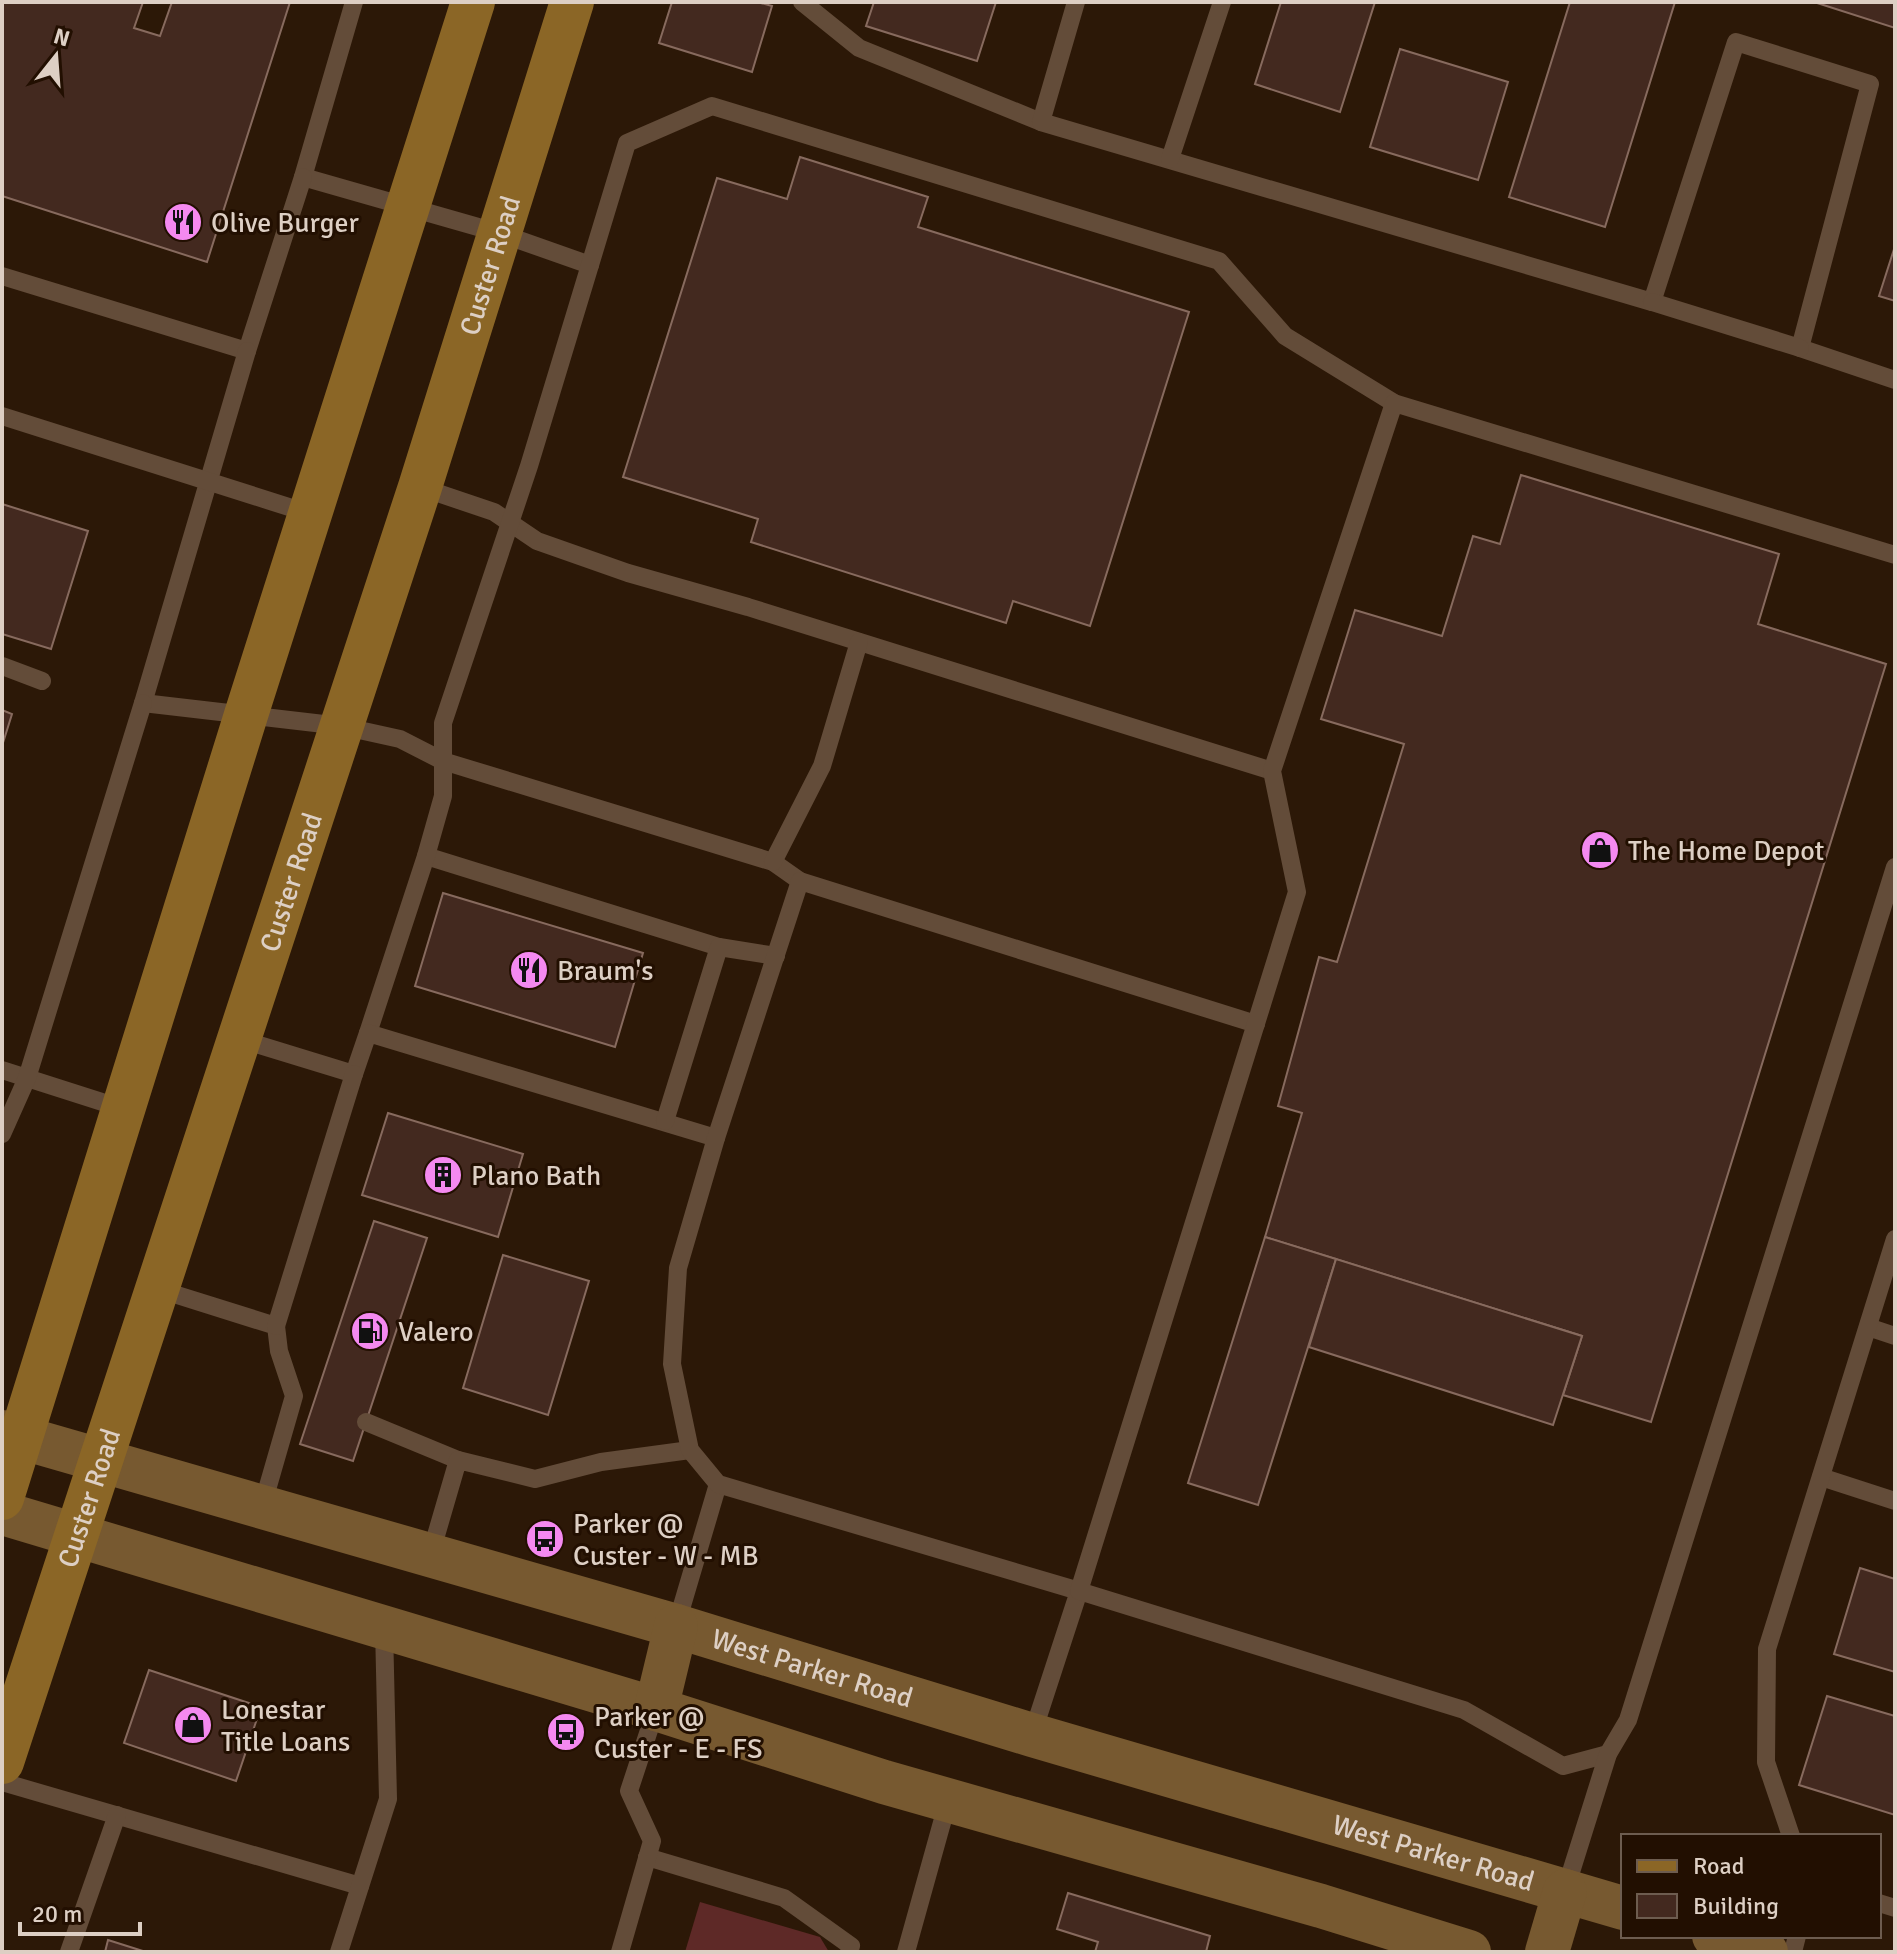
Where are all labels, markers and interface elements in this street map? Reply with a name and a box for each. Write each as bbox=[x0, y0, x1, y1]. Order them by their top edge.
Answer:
north arrow bbox=[16, 16, 96, 96]
text: N bbox=[50, 22, 73, 53]
street label: Custer Road bbox=[453, 192, 528, 340]
restaurant icon: Olive Burger bbox=[162, 201, 204, 243]
place label: Olive Burger bbox=[211, 206, 359, 240]
street label: Custer Road bbox=[253, 809, 330, 956]
shop icon: The Home Depot bbox=[1579, 829, 1621, 871]
place label: The Home Depot bbox=[1628, 834, 1824, 868]
restaurant icon: Braum's bbox=[508, 949, 550, 991]
place label: Braum's bbox=[557, 954, 653, 988]
building icon: Plano Bath bbox=[422, 1154, 464, 1196]
place label: Plano Bath bbox=[471, 1159, 601, 1193]
fuel station icon: Valero bbox=[349, 1310, 391, 1352]
place label: Valero bbox=[398, 1315, 473, 1349]
street label: Custer Road bbox=[51, 1424, 128, 1572]
place label: Parker @ Custer - W - MB bbox=[573, 1507, 759, 1573]
bus stop icon: Parker @ Custer - W - MB bbox=[524, 1518, 566, 1560]
street label: West Parker Road bbox=[707, 1622, 917, 1716]
place label: Lonestar Title Loans bbox=[221, 1693, 350, 1759]
place label: Parker @ Custer - E - FS bbox=[594, 1700, 762, 1766]
shop icon: Lonestar Title Loans bbox=[172, 1704, 214, 1746]
bus stop icon: Parker @ Custer - E - FS bbox=[545, 1711, 587, 1753]
street label: West Parker Road bbox=[1328, 1808, 1538, 1899]
legend bbox=[1621, 1834, 1881, 1938]
text: Road bbox=[1693, 1851, 1744, 1881]
scale bar bbox=[20, 1886, 140, 1936]
text: Building bbox=[1693, 1891, 1779, 1921]
text: 20 m bbox=[32, 1899, 82, 1929]

